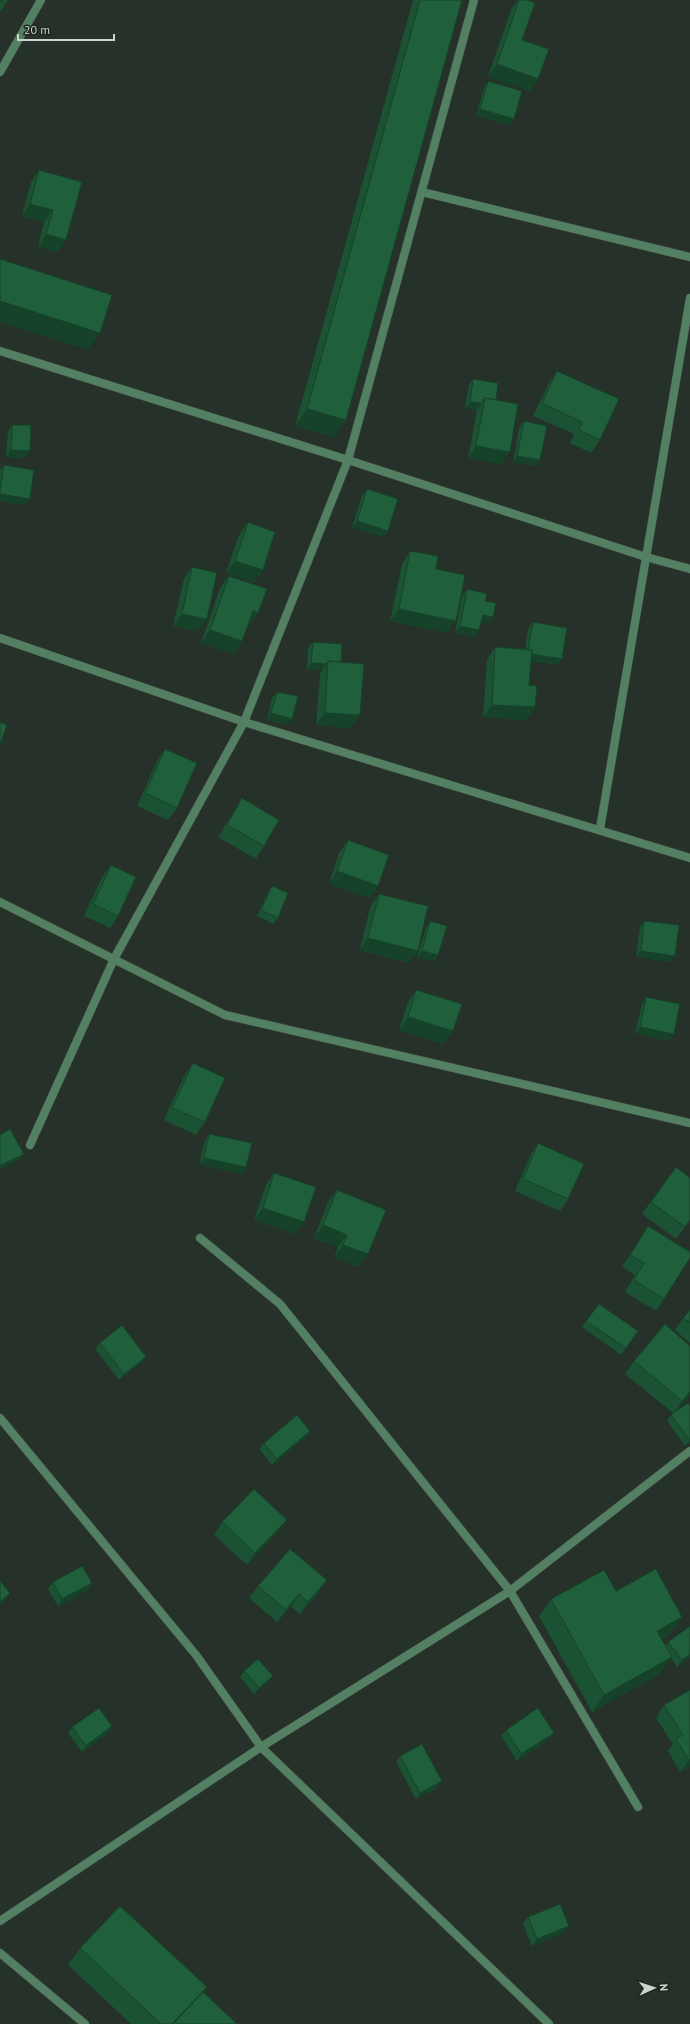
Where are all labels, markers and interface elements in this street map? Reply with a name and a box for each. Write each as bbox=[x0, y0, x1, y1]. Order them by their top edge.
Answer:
scale bar bbox=[18, 16, 114, 42]
text: 20 m bbox=[24, 22, 50, 37]
north arrow bbox=[634, 1968, 674, 2008]
text: N bbox=[657, 1983, 671, 1991]

